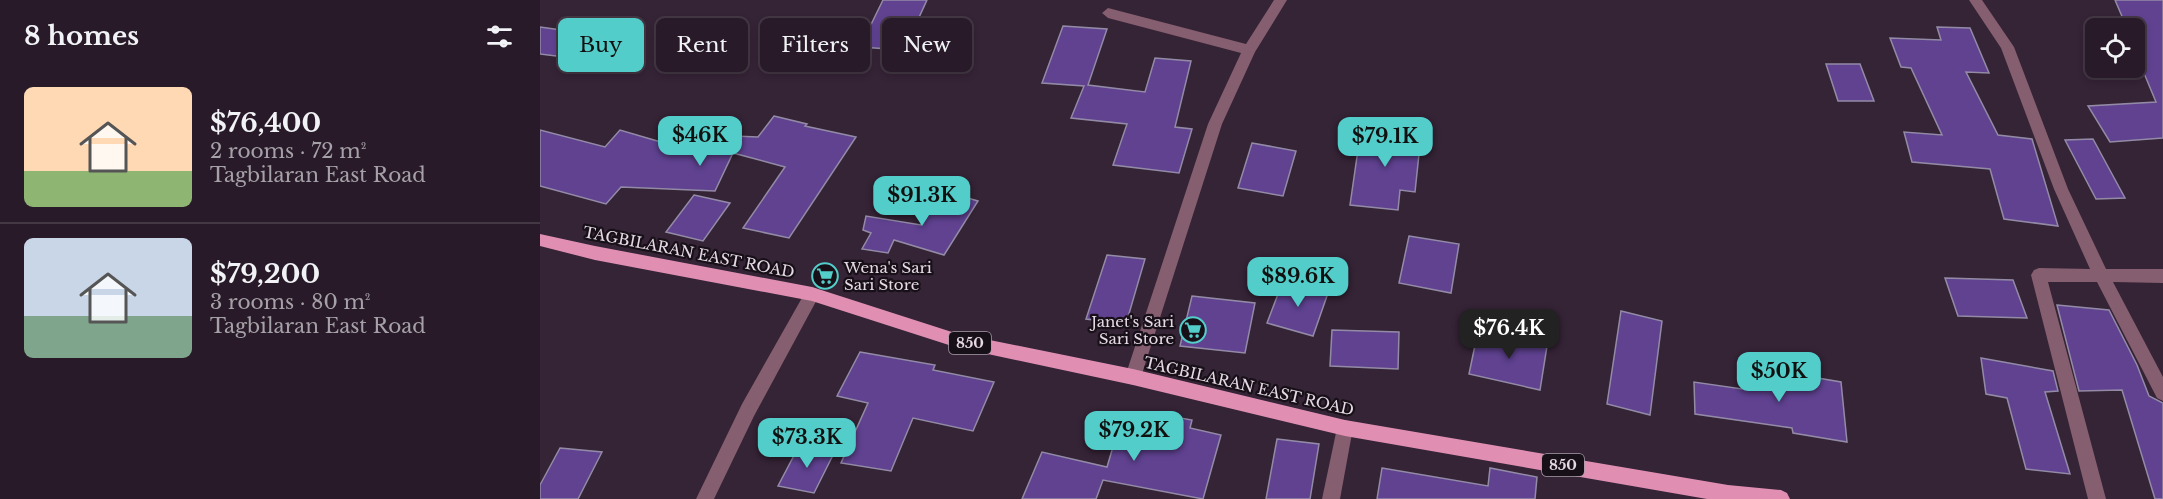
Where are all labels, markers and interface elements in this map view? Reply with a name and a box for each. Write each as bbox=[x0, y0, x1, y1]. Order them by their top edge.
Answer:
chip: Buy bbox=[558, 18, 644, 72]
chip: Rent bbox=[656, 18, 748, 72]
chip: Filters bbox=[760, 18, 870, 72]
chip: New bbox=[882, 18, 972, 72]
map controls bbox=[2085, 18, 2145, 78]
button: locate bbox=[2085, 18, 2145, 78]
text: 8 homes bbox=[24, 20, 139, 52]
icon: filters bbox=[483, 20, 516, 53]
text: $76,400 bbox=[210, 107, 321, 139]
icon: home bbox=[72, 111, 144, 183]
pin: $46K bbox=[664, 116, 736, 167]
pin: $79.1K bbox=[1336, 117, 1434, 168]
text: $46K bbox=[672, 123, 728, 147]
text: $79.1K bbox=[1352, 124, 1418, 148]
text: 2 rooms · 72 m² bbox=[210, 139, 367, 163]
text: Tagbilaran East Road bbox=[210, 163, 426, 187]
pin: $91.3K bbox=[873, 176, 971, 227]
text: $91.3K bbox=[887, 183, 957, 207]
street label: TAGBILARAN EAST ROAD bbox=[582, 222, 796, 282]
pin: $89.6K bbox=[1249, 257, 1347, 308]
text: $79,200 bbox=[210, 258, 320, 290]
place label: Wena's Sari Sari Store bbox=[843, 258, 932, 294]
supermarket icon: Wena's Sari Sari Store bbox=[810, 261, 840, 291]
icon: home bbox=[72, 262, 144, 334]
text: $89.6K bbox=[1261, 264, 1335, 288]
text: 3 rooms · 80 m² bbox=[210, 290, 371, 314]
pin: $76.4K bbox=[1460, 309, 1558, 360]
place label: Janet's Sari Sari Store bbox=[1089, 312, 1174, 348]
text: Tagbilaran East Road bbox=[210, 314, 426, 338]
supermarket icon: Janet's Sari Sari Store bbox=[1178, 315, 1208, 345]
text: $76.4K bbox=[1473, 316, 1545, 340]
road number: 850 bbox=[949, 332, 991, 354]
pin: $50K bbox=[1743, 352, 1815, 403]
street label: TAGBILARAN EAST ROAD bbox=[1142, 353, 1356, 419]
text: $50K bbox=[1751, 359, 1807, 383]
pin: $79.2K bbox=[1085, 411, 1183, 462]
pin: $73.3K bbox=[758, 418, 856, 469]
text: $79.2K bbox=[1099, 418, 1169, 442]
text: $73.3K bbox=[772, 425, 842, 449]
road number: 850 bbox=[1542, 454, 1584, 476]

